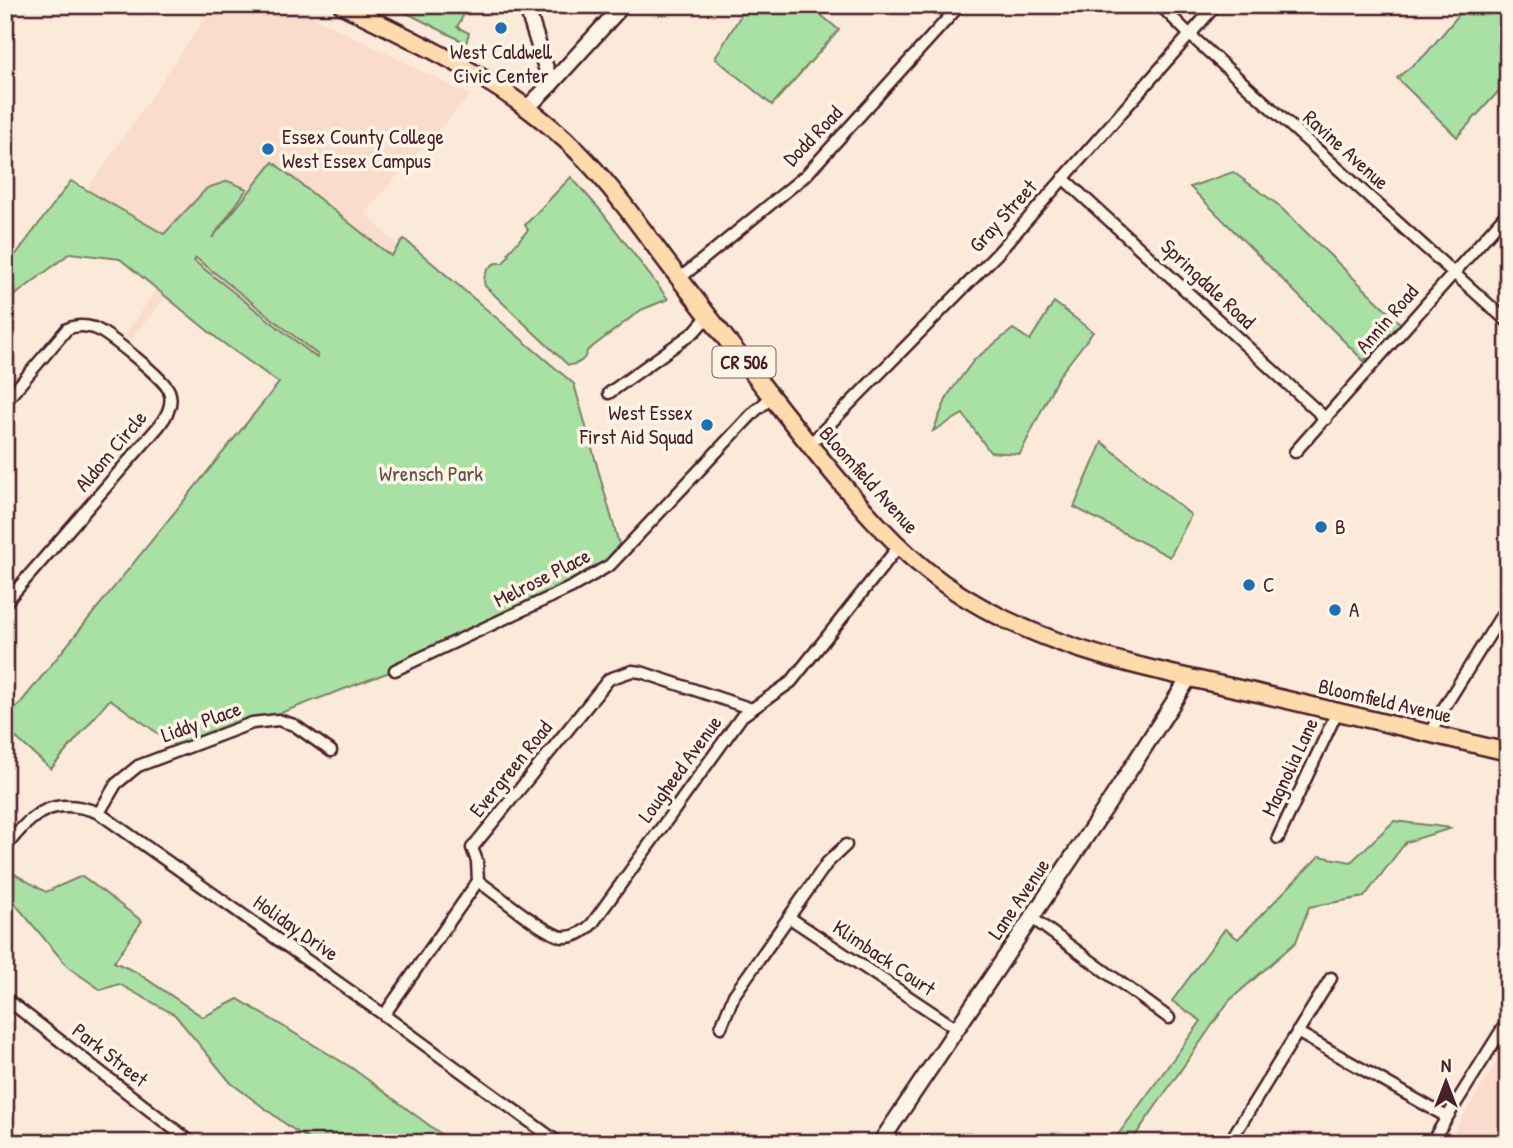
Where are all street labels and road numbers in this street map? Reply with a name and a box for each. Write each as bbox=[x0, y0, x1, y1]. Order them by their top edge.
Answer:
street label: Dodd Road bbox=[776, 99, 849, 172]
street label: Ravine Avenue bbox=[1297, 103, 1396, 196]
street label: Gray Street bbox=[962, 172, 1044, 258]
street label: Springdale Road bbox=[1155, 232, 1262, 335]
street label: Annin Road bbox=[1349, 278, 1425, 359]
road number: CR 506 bbox=[712, 346, 776, 378]
street label: Aldom Circle bbox=[68, 404, 153, 498]
street label: Bloomfield Avenue bbox=[813, 419, 926, 540]
street label: Melrose Place bbox=[489, 541, 595, 614]
street label: Bloomfield Avenue bbox=[1316, 671, 1455, 730]
street label: Liddy Place bbox=[157, 694, 245, 749]
street label: Lougheed Avenue bbox=[631, 709, 728, 828]
street label: Magnolia Lane bbox=[1254, 713, 1325, 821]
street label: Evergreen Road bbox=[463, 714, 559, 823]
street label: Lane Avenue bbox=[981, 852, 1056, 945]
street label: Holiday Drive bbox=[248, 888, 345, 968]
street label: Klimback Court bbox=[827, 913, 942, 1003]
street label: Park Street bbox=[66, 1016, 155, 1094]

